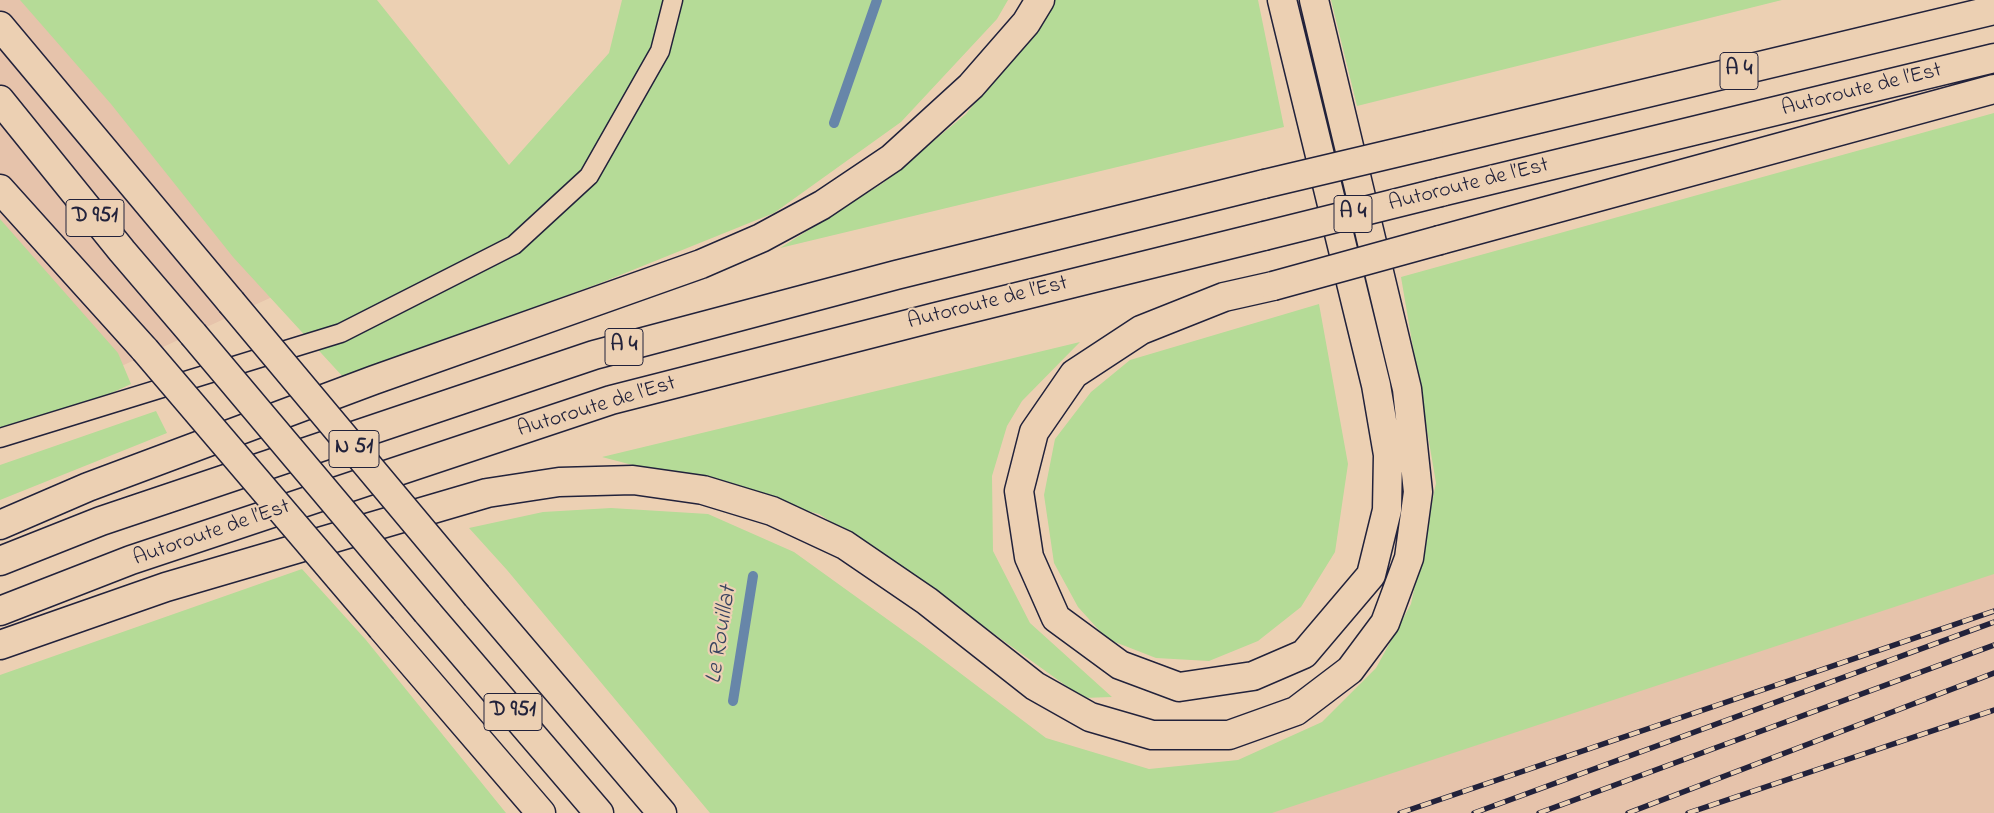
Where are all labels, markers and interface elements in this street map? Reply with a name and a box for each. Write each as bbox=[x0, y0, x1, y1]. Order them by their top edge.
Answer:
road number: A 4 bbox=[1720, 52, 1758, 90]
street label: Autoroute de l’Est bbox=[1779, 58, 1945, 124]
street label: Autoroute de l’Est bbox=[1386, 153, 1552, 219]
road number: A 4 bbox=[1334, 195, 1372, 232]
road number: D 951 bbox=[66, 200, 124, 237]
street label: Autoroute de l’Est bbox=[905, 271, 1071, 337]
road number: A 4 bbox=[605, 328, 643, 366]
street label: Autoroute de l’Est bbox=[515, 371, 679, 445]
road number: N 51 bbox=[329, 430, 379, 468]
street label: Autoroute de l’Est bbox=[130, 495, 294, 573]
water label: Le Rouillat bbox=[701, 584, 745, 686]
road number: D 951 bbox=[484, 694, 542, 730]

